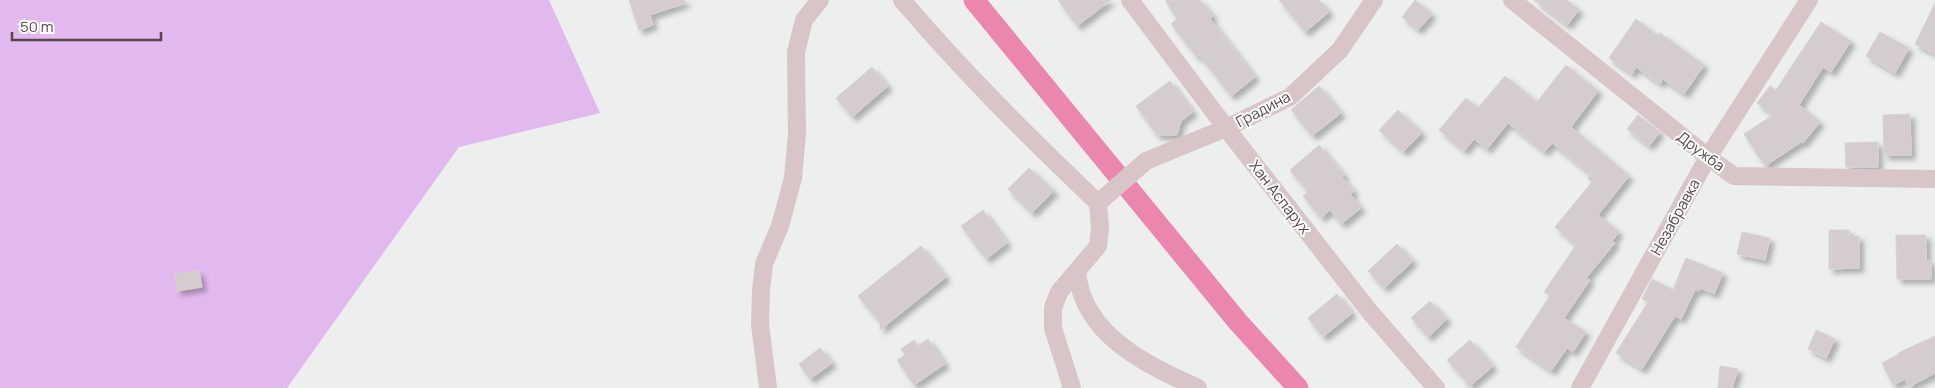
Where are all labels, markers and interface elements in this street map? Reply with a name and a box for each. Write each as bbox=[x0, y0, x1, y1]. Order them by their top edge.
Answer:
scale bar bbox=[12, 10, 161, 42]
text: 50 m bbox=[20, 16, 54, 37]
street label: Градина bbox=[1232, 86, 1294, 132]
street label: Дружба bbox=[1673, 126, 1729, 176]
street label: Хан Аспарух bbox=[1245, 156, 1316, 238]
street label: Незабравка bbox=[1645, 175, 1705, 259]

